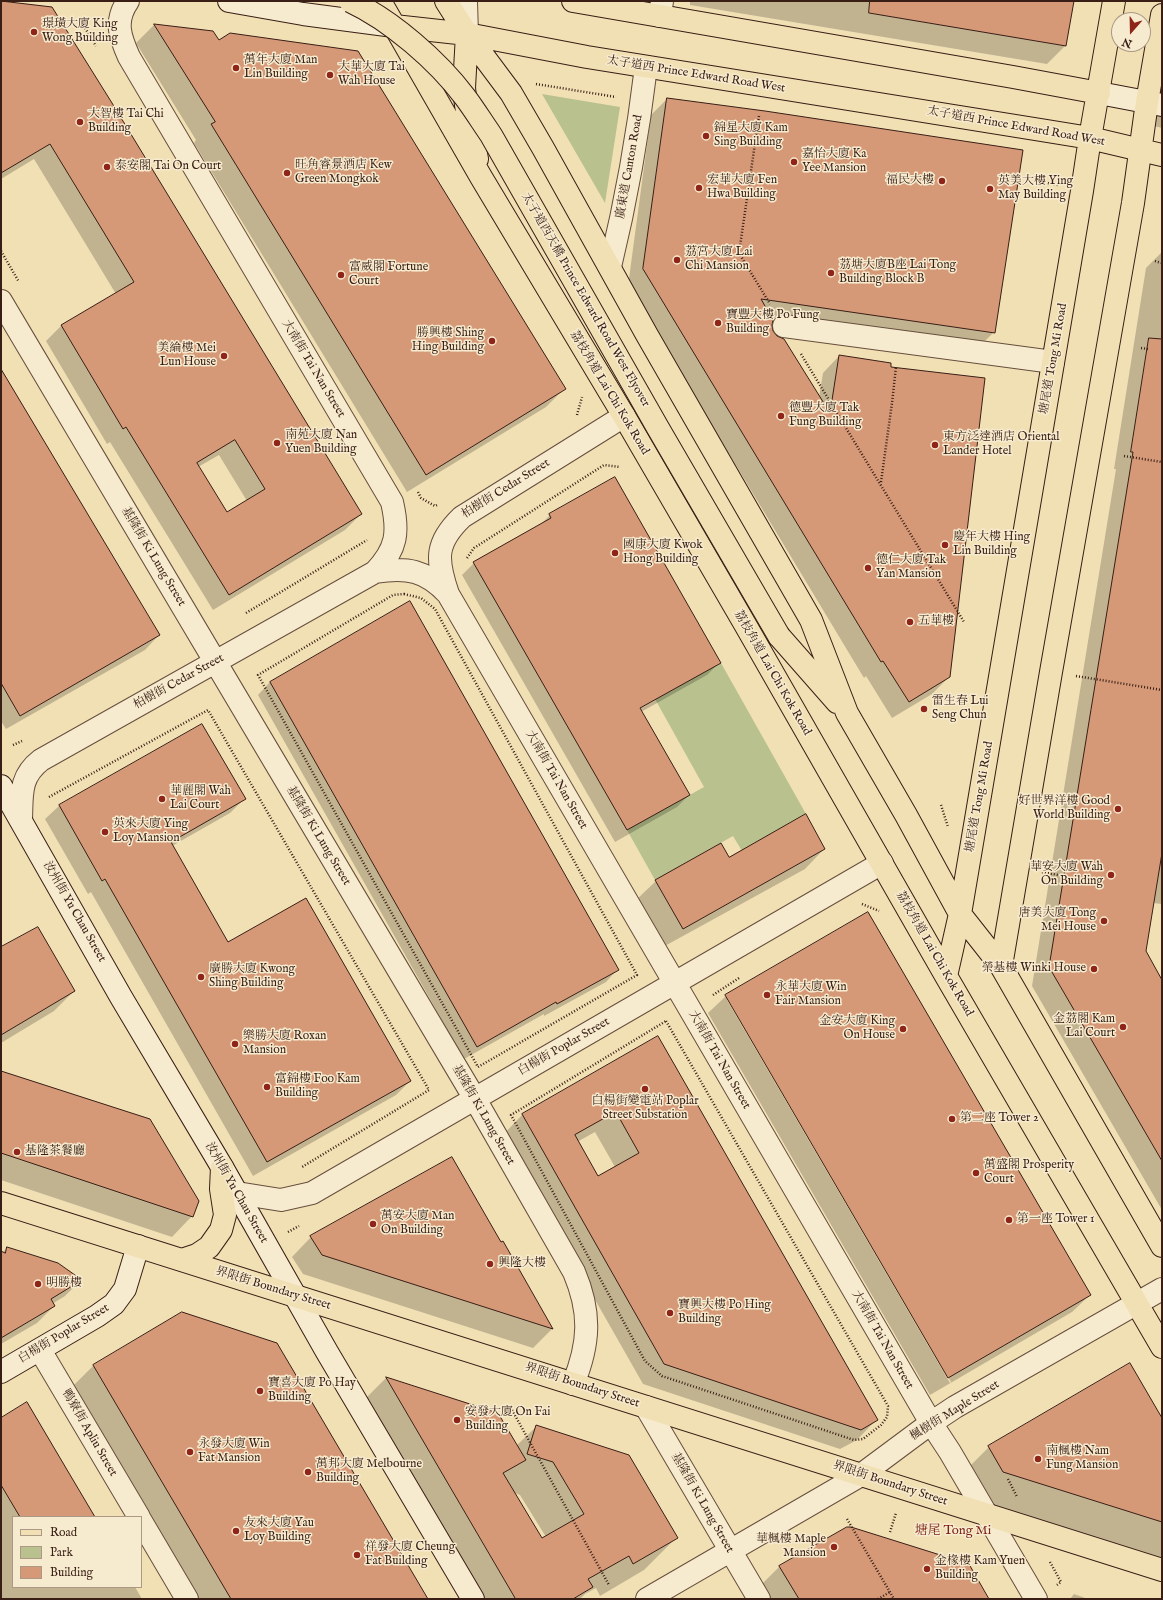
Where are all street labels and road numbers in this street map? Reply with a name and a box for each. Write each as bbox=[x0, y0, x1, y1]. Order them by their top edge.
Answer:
street label: 太子道西 Prince Edward Road West bbox=[606, 54, 786, 96]
street label: 太子道西 Prince Edward Road West bbox=[926, 104, 1106, 150]
street label: 廣東道 Canton Road bbox=[614, 114, 646, 220]
street label: 太子道西天橋 Prince Edward Road West Flyover bbox=[518, 190, 652, 410]
street label: 塘尾道 Tong Mi Road bbox=[1037, 302, 1071, 416]
street label: 大南街 Tai Nan Street bbox=[278, 317, 348, 421]
street label: 荔枝角道 Lai Chi Kok Road bbox=[566, 328, 652, 458]
street label: 柏樹街 Cedar Street bbox=[459, 456, 553, 522]
street label: 基隆街 Ki Lung Street bbox=[118, 505, 188, 609]
street label: 荔枝角道 Lai Chi Kok Road bbox=[730, 608, 814, 738]
street label: 柏樹街 Cedar Street bbox=[131, 651, 227, 713]
street label: 大南街 Tai Nan Street bbox=[522, 728, 590, 832]
street label: 塘尾道 Tong Mi Road bbox=[963, 740, 997, 854]
street label: 基隆街 Ki Lung Street bbox=[283, 784, 353, 888]
street label: 汝州街 Yu Chau Street bbox=[39, 859, 109, 965]
street label: 荔枝角道 Lai Chi Kok Road bbox=[892, 889, 976, 1019]
street label: 大南街 Tai Nan Street bbox=[685, 1008, 753, 1112]
street label: 白楊街 Poplar Street bbox=[516, 1015, 612, 1079]
street label: 基隆街 Ki Lung Street bbox=[448, 1062, 518, 1168]
street label: 汝州街 Yu Chau Street bbox=[201, 1140, 271, 1246]
street label: 界限街 Boundary Street bbox=[214, 1265, 332, 1313]
street label: 大南街 Tai Nan Street bbox=[848, 1288, 916, 1392]
street label: 白楊街 Poplar Street bbox=[16, 1301, 112, 1367]
street label: 界限街 Boundary Street bbox=[523, 1361, 641, 1411]
street label: 楓樹街 Maple Street bbox=[908, 1378, 1002, 1444]
street label: 鴨寮街 Apliu Street bbox=[58, 1387, 120, 1479]
street label: 基隆街 Ki Lung Street bbox=[667, 1450, 737, 1556]
street label: 界限街 Boundary Street bbox=[831, 1459, 949, 1509]

